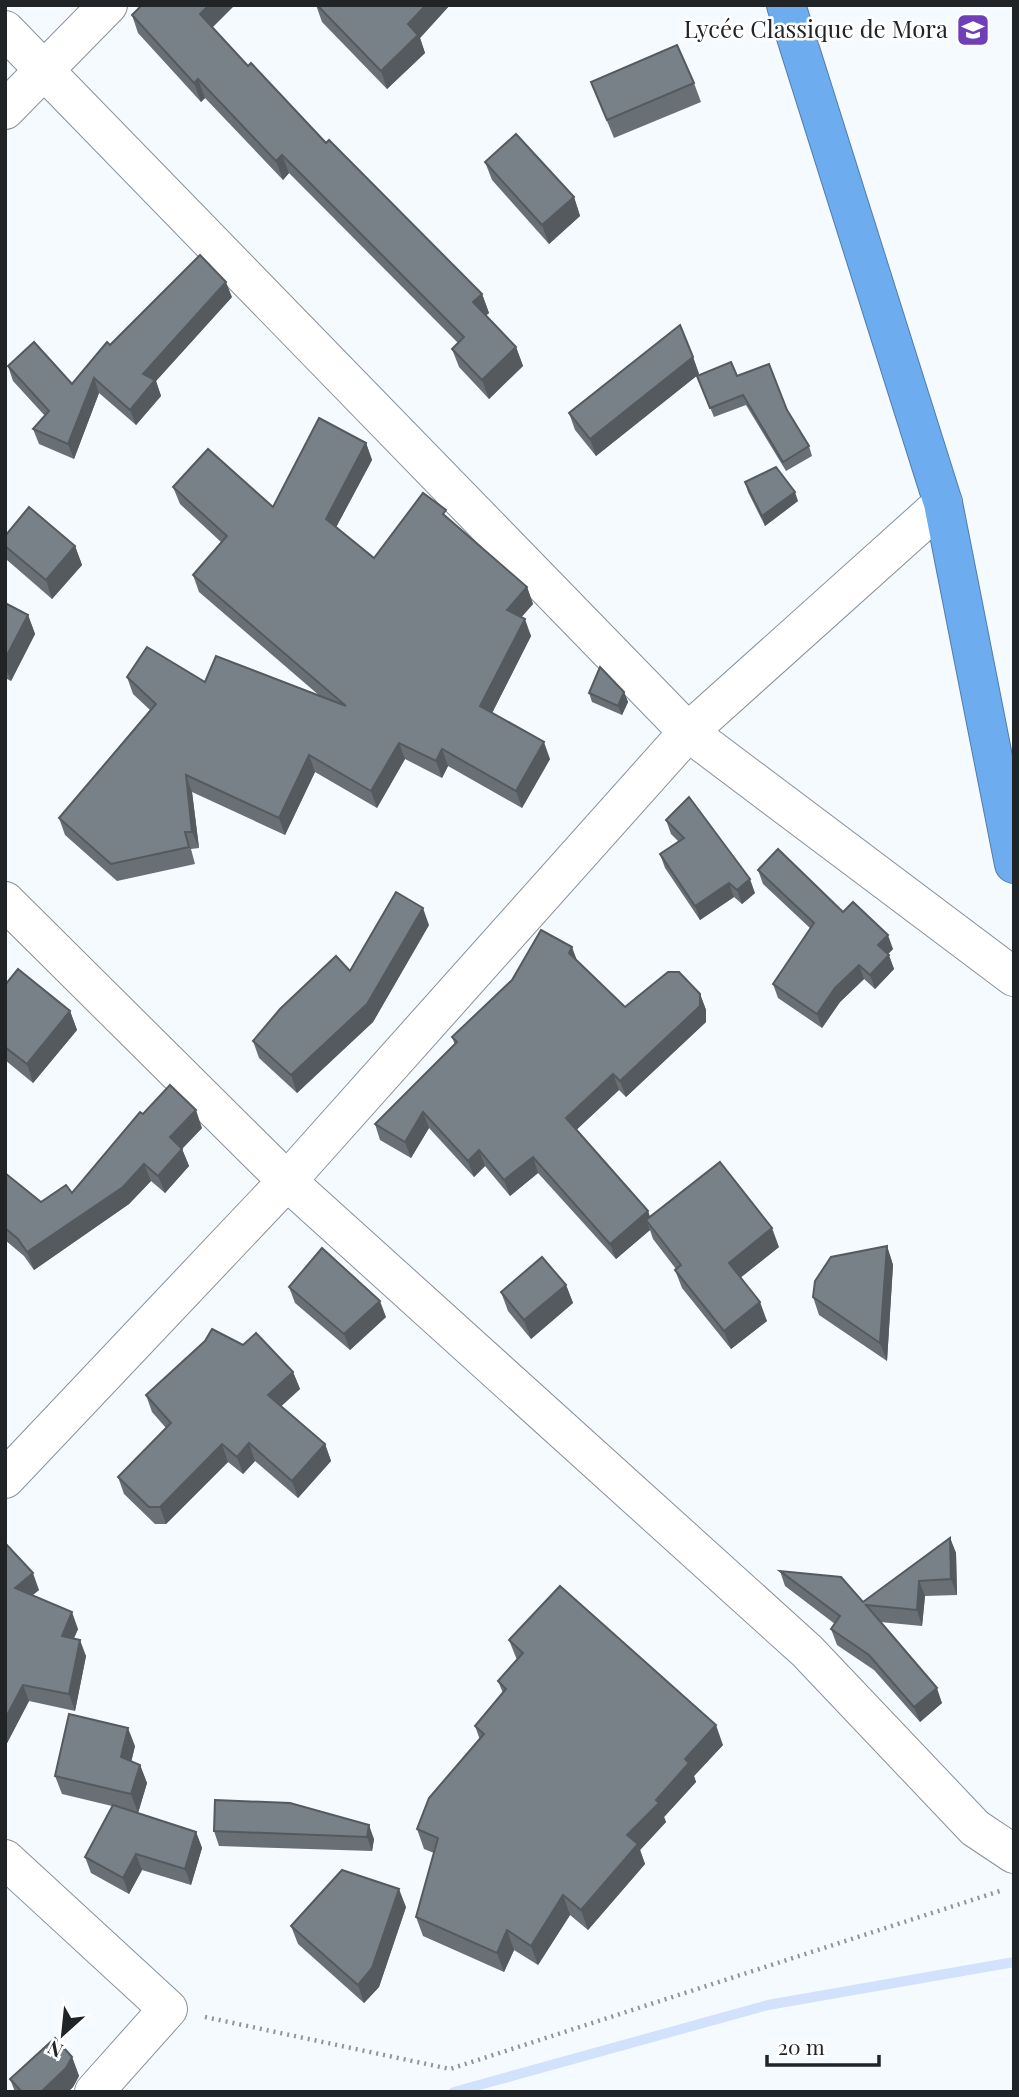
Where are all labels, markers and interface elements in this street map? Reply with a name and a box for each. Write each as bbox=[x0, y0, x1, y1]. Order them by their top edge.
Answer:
school or university icon: Lycée Classique de Mora bbox=[954, 11, 992, 49]
place label: Lycée Classique de Mora bbox=[684, 12, 948, 44]
north arrow bbox=[28, 1999, 98, 2069]
scale bar bbox=[767, 2024, 879, 2068]
text: 20 m bbox=[778, 2032, 825, 2060]
text: N bbox=[43, 2035, 67, 2065]

